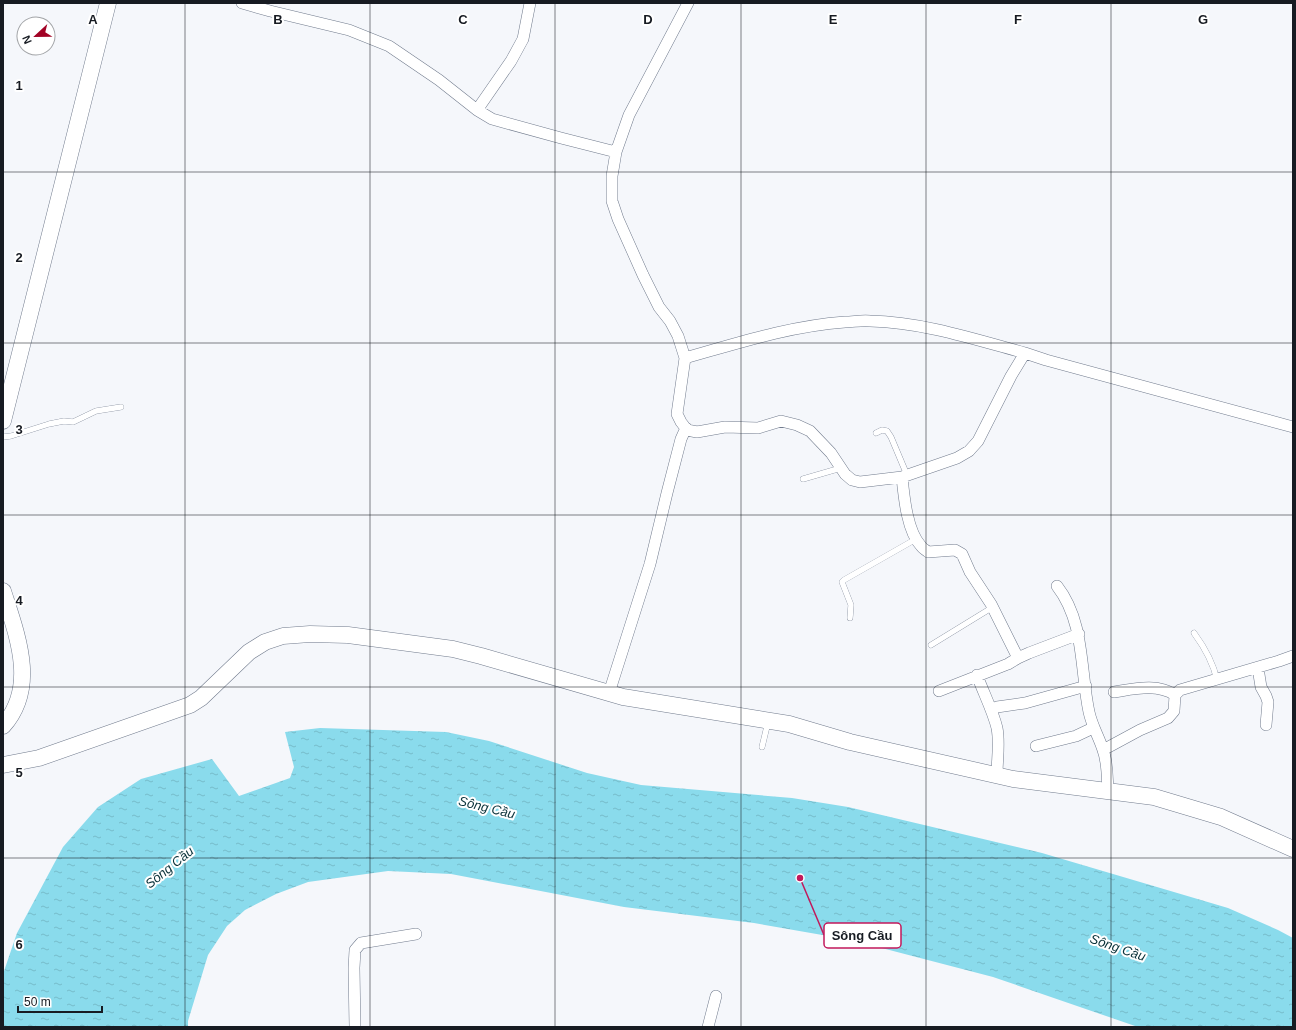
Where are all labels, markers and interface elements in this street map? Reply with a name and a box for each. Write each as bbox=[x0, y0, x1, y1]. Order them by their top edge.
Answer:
text: A bbox=[88, 12, 98, 27]
text: B bbox=[273, 12, 283, 27]
text: C bbox=[458, 12, 468, 27]
text: D bbox=[643, 12, 653, 27]
text: E bbox=[829, 12, 838, 27]
text: F bbox=[1014, 12, 1022, 27]
text: G bbox=[1198, 12, 1208, 27]
north arrow bbox=[16, 16, 56, 56]
text: N bbox=[20, 34, 34, 46]
text: 1 bbox=[15, 78, 23, 93]
text: 2 bbox=[15, 250, 23, 265]
text: 3 bbox=[15, 422, 23, 437]
text: 4 bbox=[15, 593, 23, 608]
text: 5 bbox=[15, 765, 23, 780]
water label: Sông Cầu bbox=[457, 793, 517, 822]
water label: Sông Cầu bbox=[142, 843, 197, 891]
callout: Sông Cầu bbox=[824, 923, 901, 948]
text: Sông Cầu bbox=[832, 928, 892, 943]
water label: Sông Cầu bbox=[1088, 931, 1148, 964]
text: 6 bbox=[15, 937, 23, 952]
scale bar bbox=[18, 988, 102, 1014]
text: 50 m bbox=[24, 995, 51, 1009]

